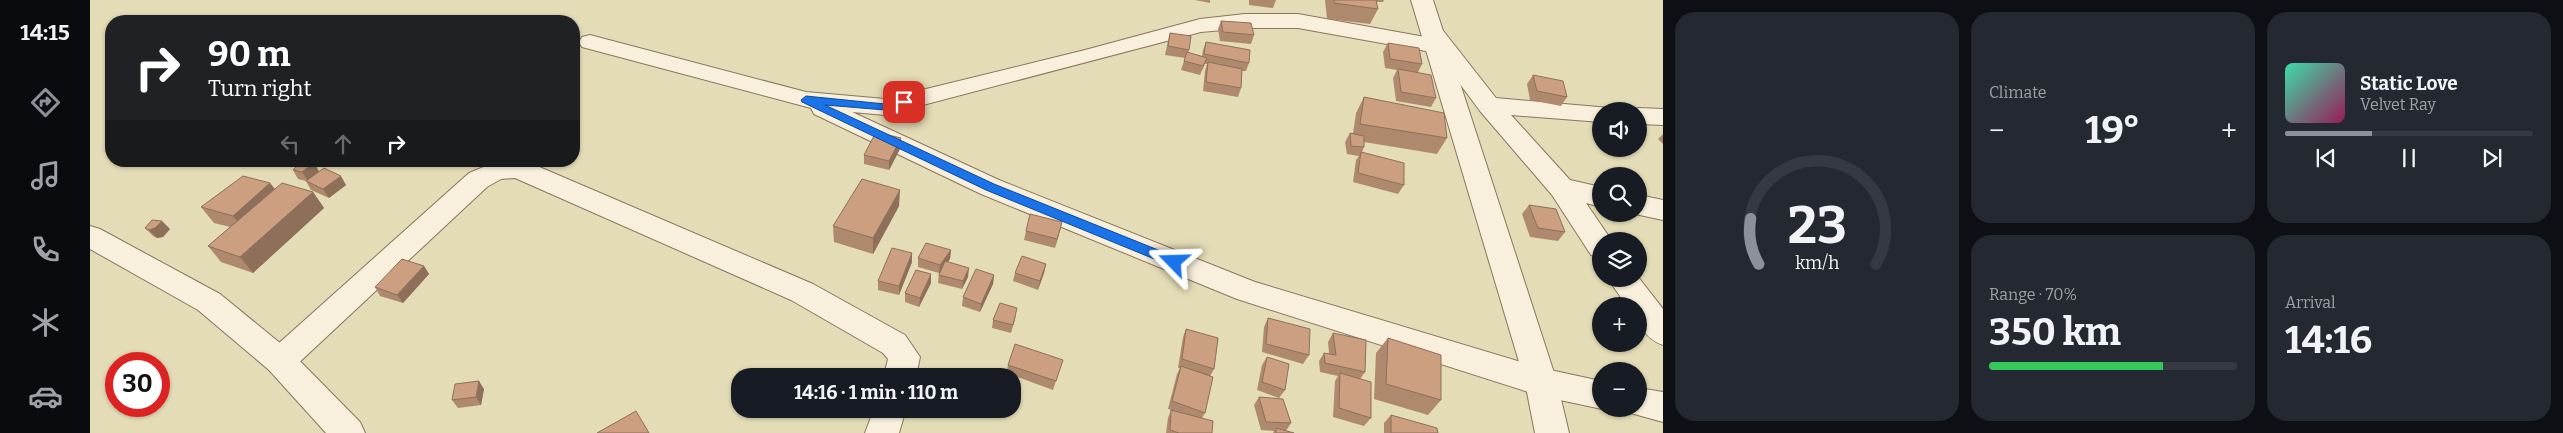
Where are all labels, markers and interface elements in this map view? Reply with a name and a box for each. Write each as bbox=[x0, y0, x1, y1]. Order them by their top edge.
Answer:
text: 14:15 bbox=[20, 19, 70, 46]
text: 90 m bbox=[208, 33, 291, 75]
icon: right bbox=[125, 35, 190, 100]
text: Static Love bbox=[2360, 72, 2458, 95]
text: Turn right bbox=[208, 75, 311, 102]
pin bbox=[883, 81, 925, 123]
text: Climate bbox=[1989, 83, 2047, 102]
icon: directions bbox=[28, 85, 63, 120]
icon: arrive bbox=[890, 88, 918, 116]
text: Velvet Ray bbox=[2360, 95, 2436, 114]
map controls bbox=[1592, 102, 1647, 417]
button: sound bbox=[1592, 102, 1647, 157]
text: 19° bbox=[2085, 107, 2140, 153]
text: − bbox=[1989, 114, 2004, 147]
text: + bbox=[2221, 114, 2237, 147]
icon: left bbox=[276, 130, 304, 158]
icon: ahead bbox=[329, 130, 357, 158]
icon: right bbox=[382, 130, 410, 158]
icon: previous bbox=[2312, 144, 2340, 172]
icon: pause bbox=[2395, 144, 2423, 172]
icon: next bbox=[2478, 144, 2506, 172]
icon: music bbox=[28, 158, 63, 193]
button: search bbox=[1592, 167, 1647, 222]
text: 23 bbox=[1787, 194, 1847, 257]
icon: phone bbox=[28, 232, 63, 267]
button: layers bbox=[1592, 232, 1647, 287]
position arrow bbox=[1147, 235, 1199, 287]
text: km/h bbox=[1795, 252, 1839, 274]
text: Range · 70% bbox=[1989, 285, 2077, 304]
text: Arrival bbox=[2285, 293, 2336, 312]
button: + bbox=[1592, 297, 1647, 352]
icon: climate bbox=[28, 305, 63, 340]
text: 350 km bbox=[1989, 309, 2121, 355]
text: 14:16 bbox=[2285, 317, 2372, 363]
speed limit sign: 30 bbox=[105, 352, 170, 417]
button: − bbox=[1592, 362, 1647, 417]
icon: car bbox=[28, 379, 63, 414]
text: 14:16 · 1 min · 110 m bbox=[794, 381, 958, 404]

